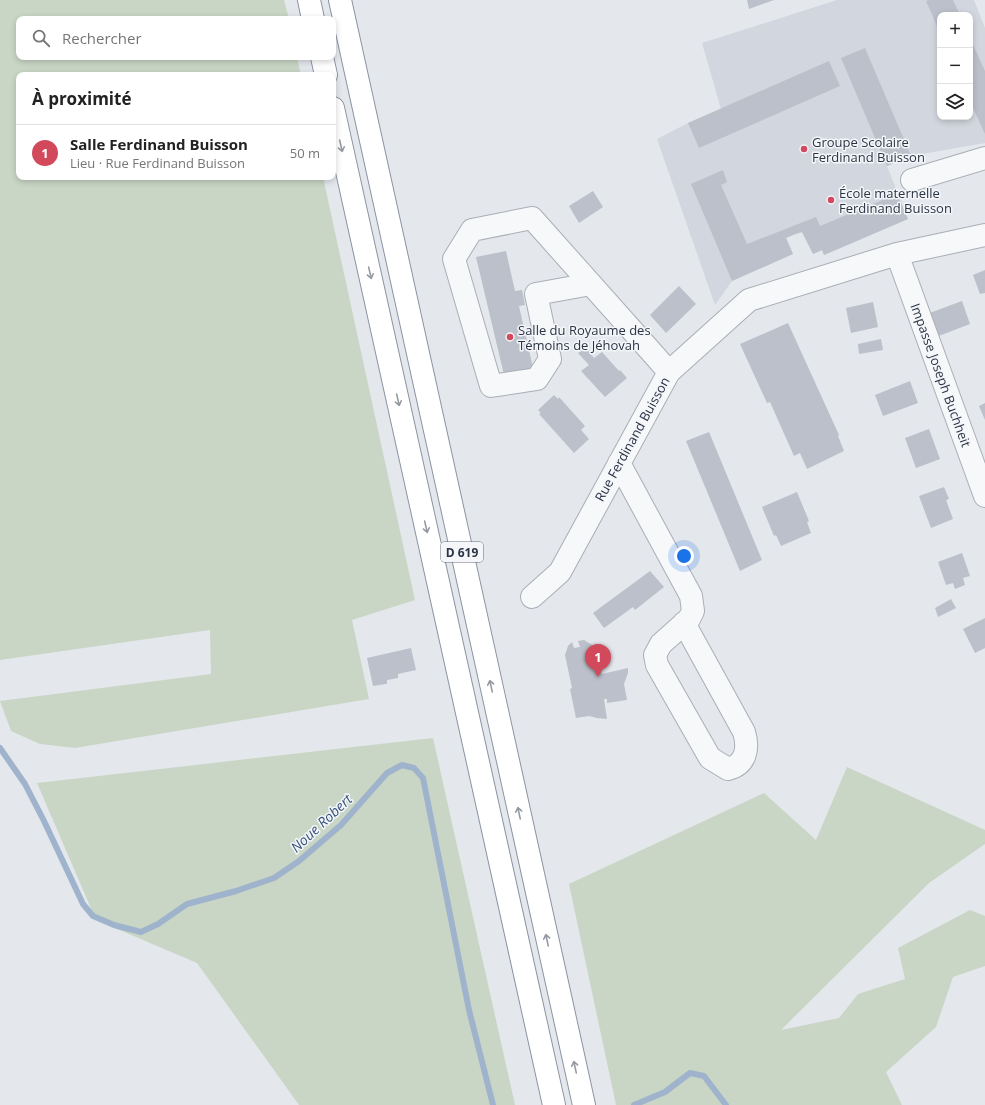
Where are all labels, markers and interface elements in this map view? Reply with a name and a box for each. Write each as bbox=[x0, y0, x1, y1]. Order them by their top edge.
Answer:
map controls bbox=[937, 12, 973, 120]
button: + bbox=[937, 12, 973, 48]
search box bbox=[16, 16, 336, 60]
icon: search bbox=[30, 27, 52, 49]
text: Rechercher bbox=[62, 28, 142, 48]
button: − bbox=[937, 48, 973, 84]
button: layers bbox=[937, 84, 973, 120]
text: À proximité bbox=[32, 87, 131, 110]
place label: Groupe Scolaire Ferdinand Buisson bbox=[812, 133, 925, 166]
text: Salle Ferdinand Buisson bbox=[70, 134, 248, 154]
one-way arrow bbox=[338, 139, 346, 152]
text: 1 bbox=[41, 144, 49, 162]
text: 50 m bbox=[290, 144, 320, 162]
marker: Groupe Scolaire Ferdinand Buisson bbox=[799, 144, 809, 154]
text: Lieu · Rue Ferdinand Buisson bbox=[70, 154, 245, 172]
place label: École maternelle Ferdinand Buisson bbox=[839, 184, 952, 217]
marker: École maternelle Ferdinand Buisson bbox=[826, 195, 836, 205]
one-way arrow bbox=[366, 266, 374, 279]
street label: Impasse Joseph Buchheit bbox=[907, 301, 976, 450]
place label: Salle du Royaume des Témoins de Jéhovah bbox=[518, 321, 651, 354]
marker: Salle du Royaume des Témoins de Jéhovah bbox=[505, 332, 515, 342]
street label: Rue Ferdinand Buisson bbox=[590, 374, 674, 504]
one-way arrow bbox=[394, 393, 402, 406]
one-way arrow bbox=[422, 520, 430, 533]
road number: D 619 bbox=[441, 542, 483, 562]
your location bbox=[674, 546, 694, 566]
pin: 1 bbox=[585, 644, 611, 677]
one-way arrow bbox=[487, 680, 495, 693]
water label: Noue Robert bbox=[286, 789, 357, 856]
one-way arrow bbox=[515, 807, 523, 820]
one-way arrow bbox=[543, 934, 551, 947]
one-way arrow bbox=[571, 1061, 579, 1074]

